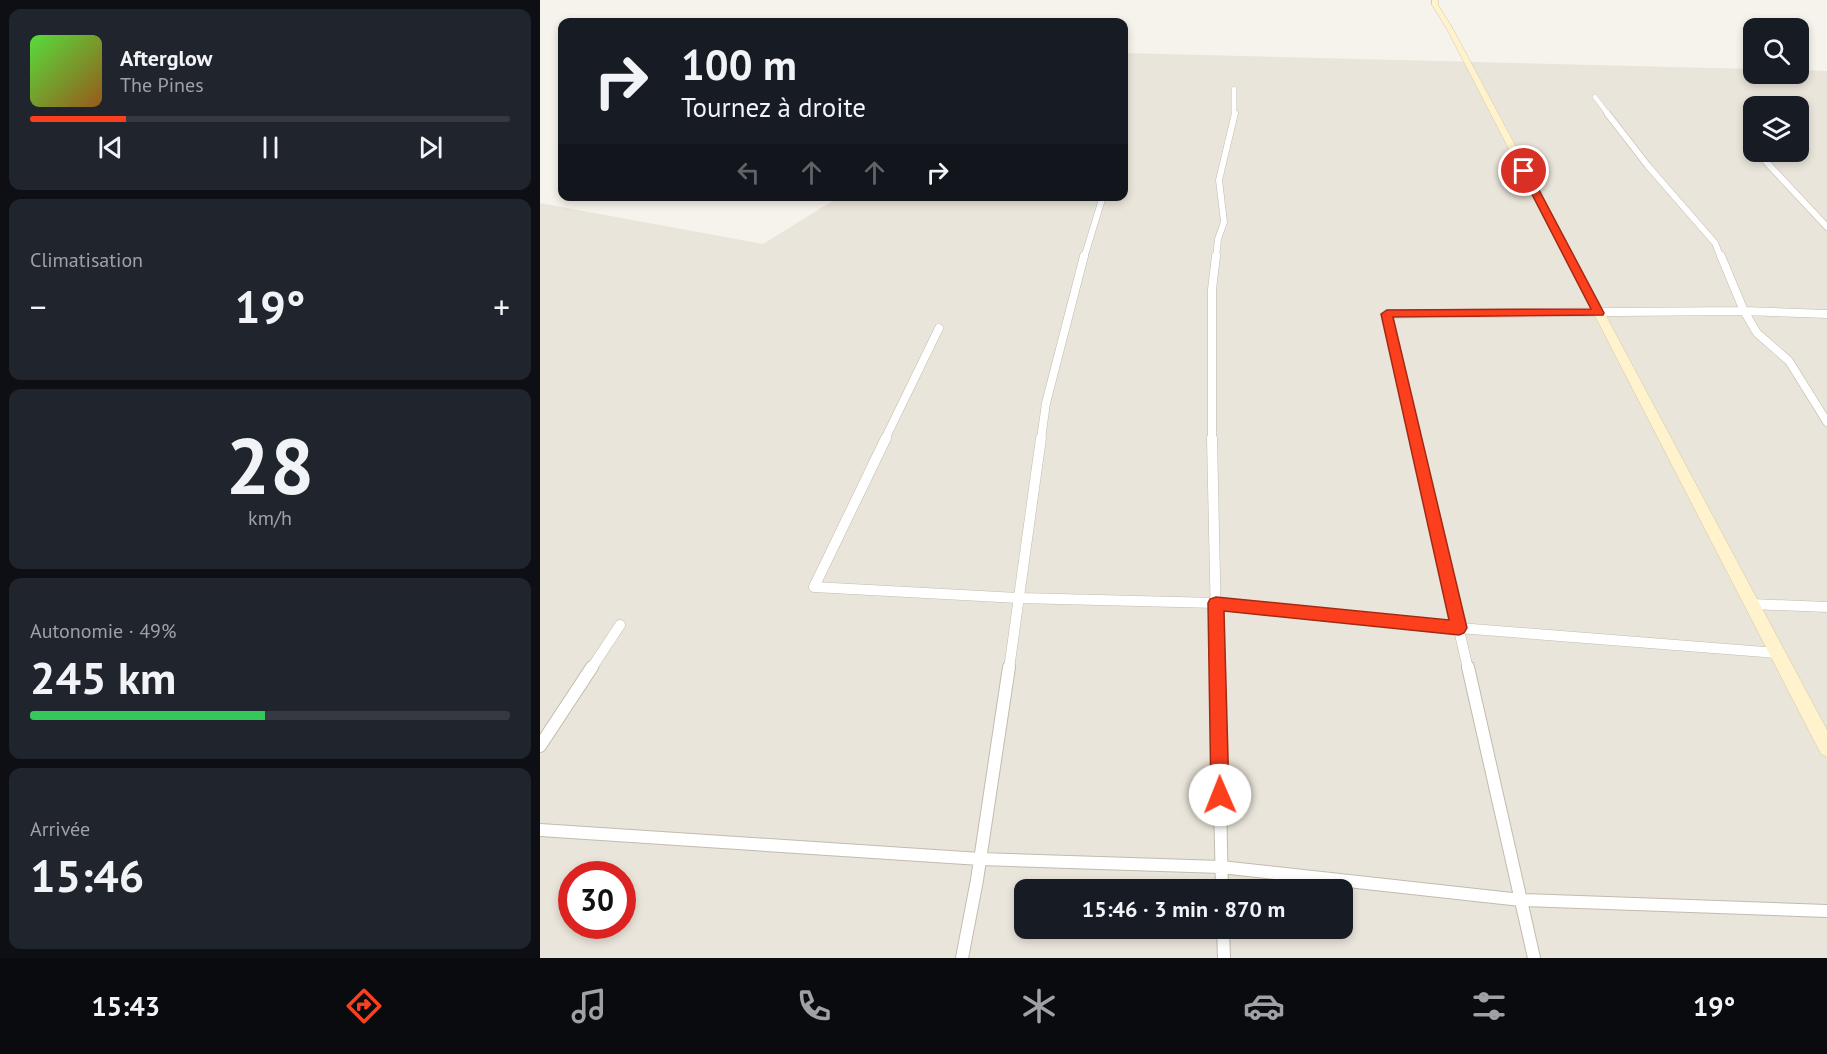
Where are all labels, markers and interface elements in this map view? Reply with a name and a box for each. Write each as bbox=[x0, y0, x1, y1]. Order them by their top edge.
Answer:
map controls bbox=[1743, 18, 1809, 162]
button: search bbox=[1743, 18, 1809, 84]
text: 100 m bbox=[681, 37, 797, 92]
icon: right bbox=[582, 42, 660, 120]
text: Afterglow bbox=[120, 44, 212, 72]
text: The Pines bbox=[120, 72, 204, 98]
text: Tournez à droite bbox=[681, 90, 866, 124]
button: layers bbox=[1743, 96, 1809, 162]
icon: previous bbox=[94, 131, 127, 164]
icon: pause bbox=[254, 131, 287, 164]
icon: next bbox=[414, 131, 447, 164]
pin bbox=[1498, 145, 1549, 196]
icon: arrive bbox=[1507, 154, 1540, 187]
icon: left bbox=[732, 156, 765, 189]
icon: ahead bbox=[795, 156, 828, 189]
icon: ahead bbox=[858, 156, 891, 189]
icon: right bbox=[921, 156, 954, 189]
text: Climatisation bbox=[30, 247, 143, 273]
text: 19° bbox=[235, 277, 305, 335]
text: − bbox=[30, 285, 47, 328]
text: + bbox=[493, 285, 510, 328]
text: 28 bbox=[226, 415, 314, 516]
text: km/h bbox=[248, 505, 292, 531]
text: Autonomie · 49% bbox=[30, 618, 176, 644]
text: 245 km bbox=[30, 648, 176, 706]
position arrow bbox=[1188, 763, 1252, 827]
text: Arrivée bbox=[30, 816, 90, 842]
text: 15:46 bbox=[30, 846, 144, 904]
speed limit sign: 30 bbox=[558, 861, 636, 939]
text: 15:46 · 3 min · 870 m bbox=[1082, 895, 1285, 923]
icon: directions bbox=[343, 985, 385, 1027]
icon: music bbox=[568, 985, 610, 1027]
icon: phone bbox=[793, 985, 835, 1027]
icon: climate bbox=[1018, 985, 1060, 1027]
icon: car bbox=[1243, 985, 1285, 1027]
icon: filters bbox=[1468, 985, 1510, 1027]
text: 15:43 bbox=[92, 989, 160, 1023]
text: 19° bbox=[1693, 989, 1735, 1023]

